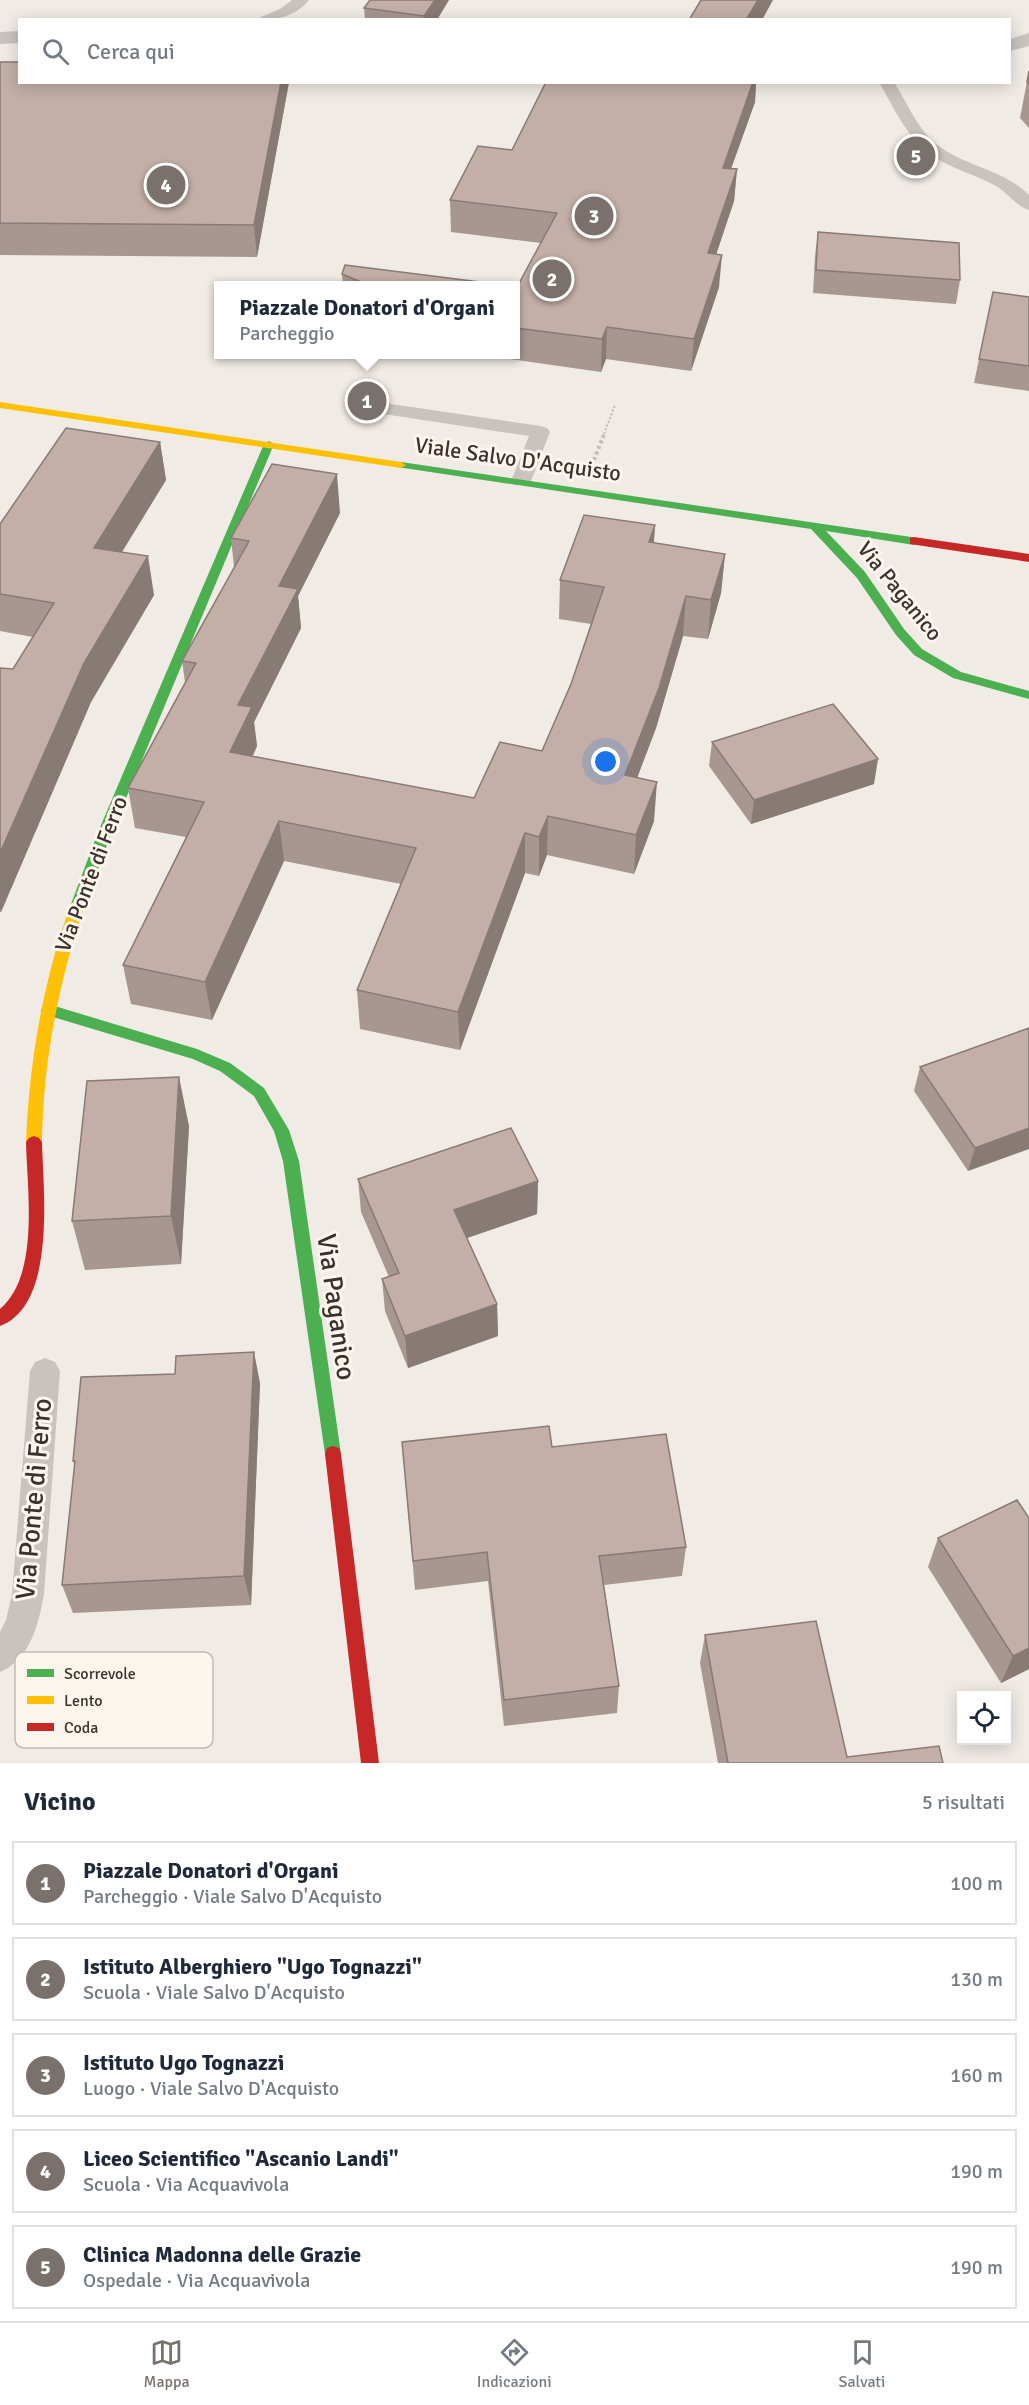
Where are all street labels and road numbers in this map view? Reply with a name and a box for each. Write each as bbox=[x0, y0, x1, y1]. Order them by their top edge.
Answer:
street label: Viale Salvo D'Acquisto bbox=[413, 431, 623, 487]
street label: Via Paganico bbox=[852, 536, 948, 646]
street label: Via Ponte di Ferro bbox=[49, 792, 133, 956]
street label: Via Paganico bbox=[309, 1232, 363, 1382]
street label: Via Ponte di Ferro bbox=[9, 1397, 59, 1601]

